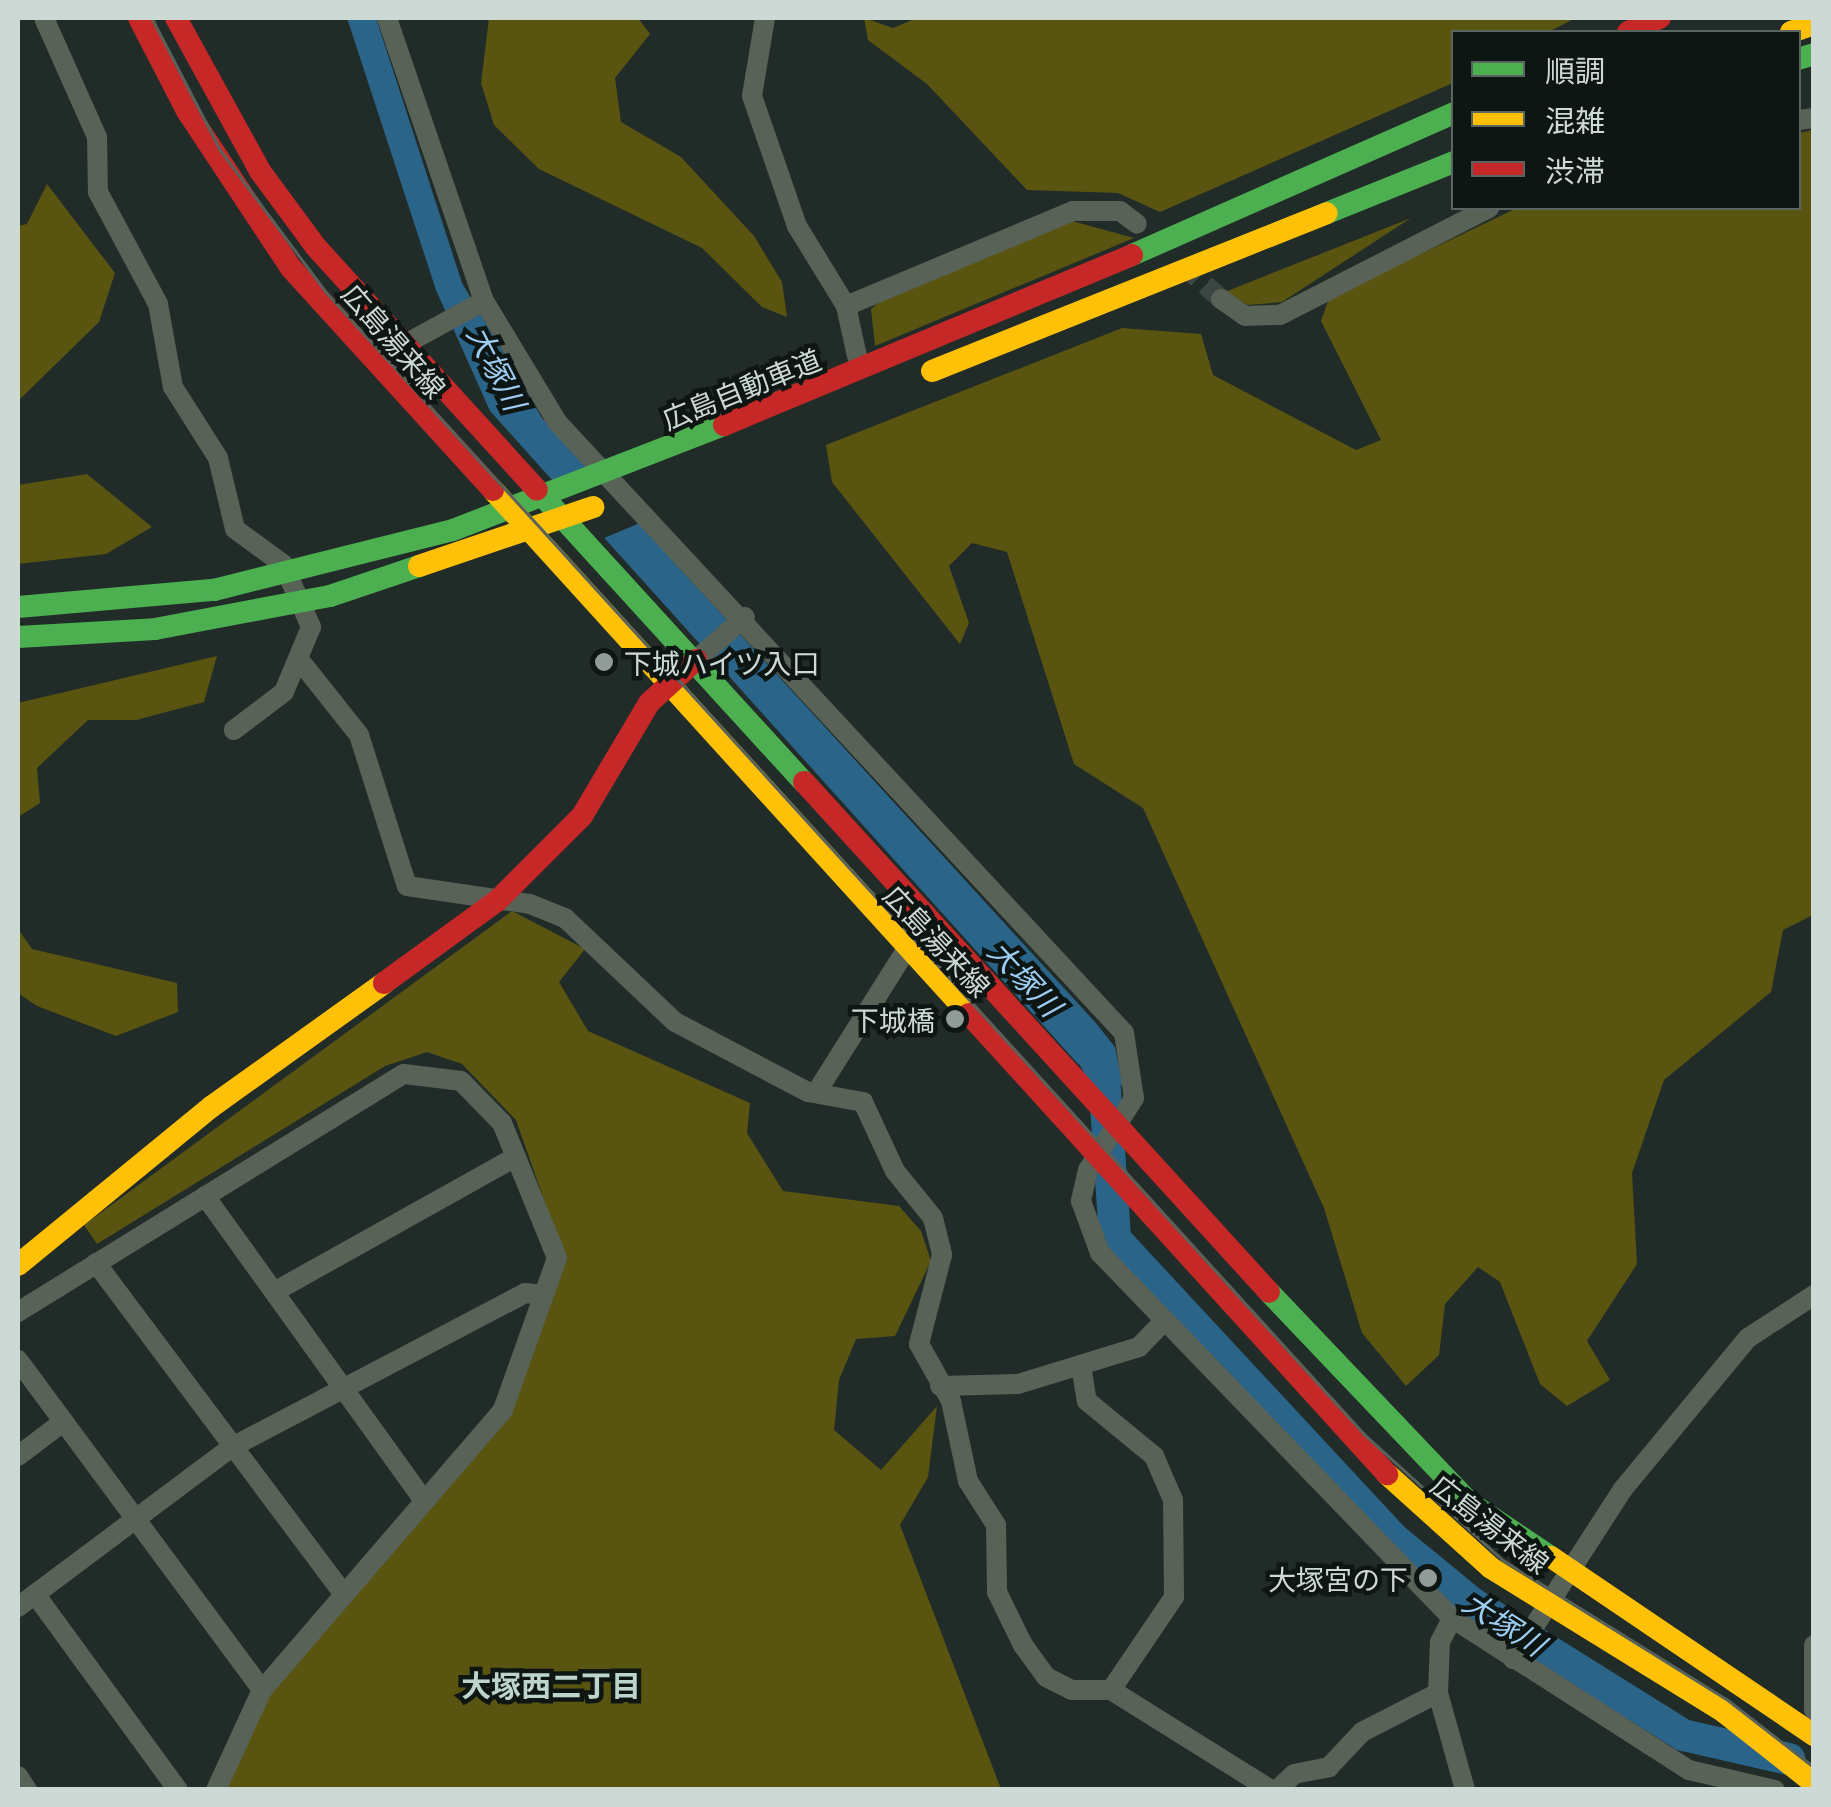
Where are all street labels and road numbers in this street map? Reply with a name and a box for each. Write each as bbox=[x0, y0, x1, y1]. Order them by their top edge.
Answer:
street label: 広島湯来線 bbox=[336, 276, 454, 404]
street label: 広島自動車道 bbox=[657, 341, 825, 435]
street label: 広島湯来線 bbox=[878, 877, 998, 1003]
street label: 広島湯来線 bbox=[1425, 1467, 1557, 1579]

